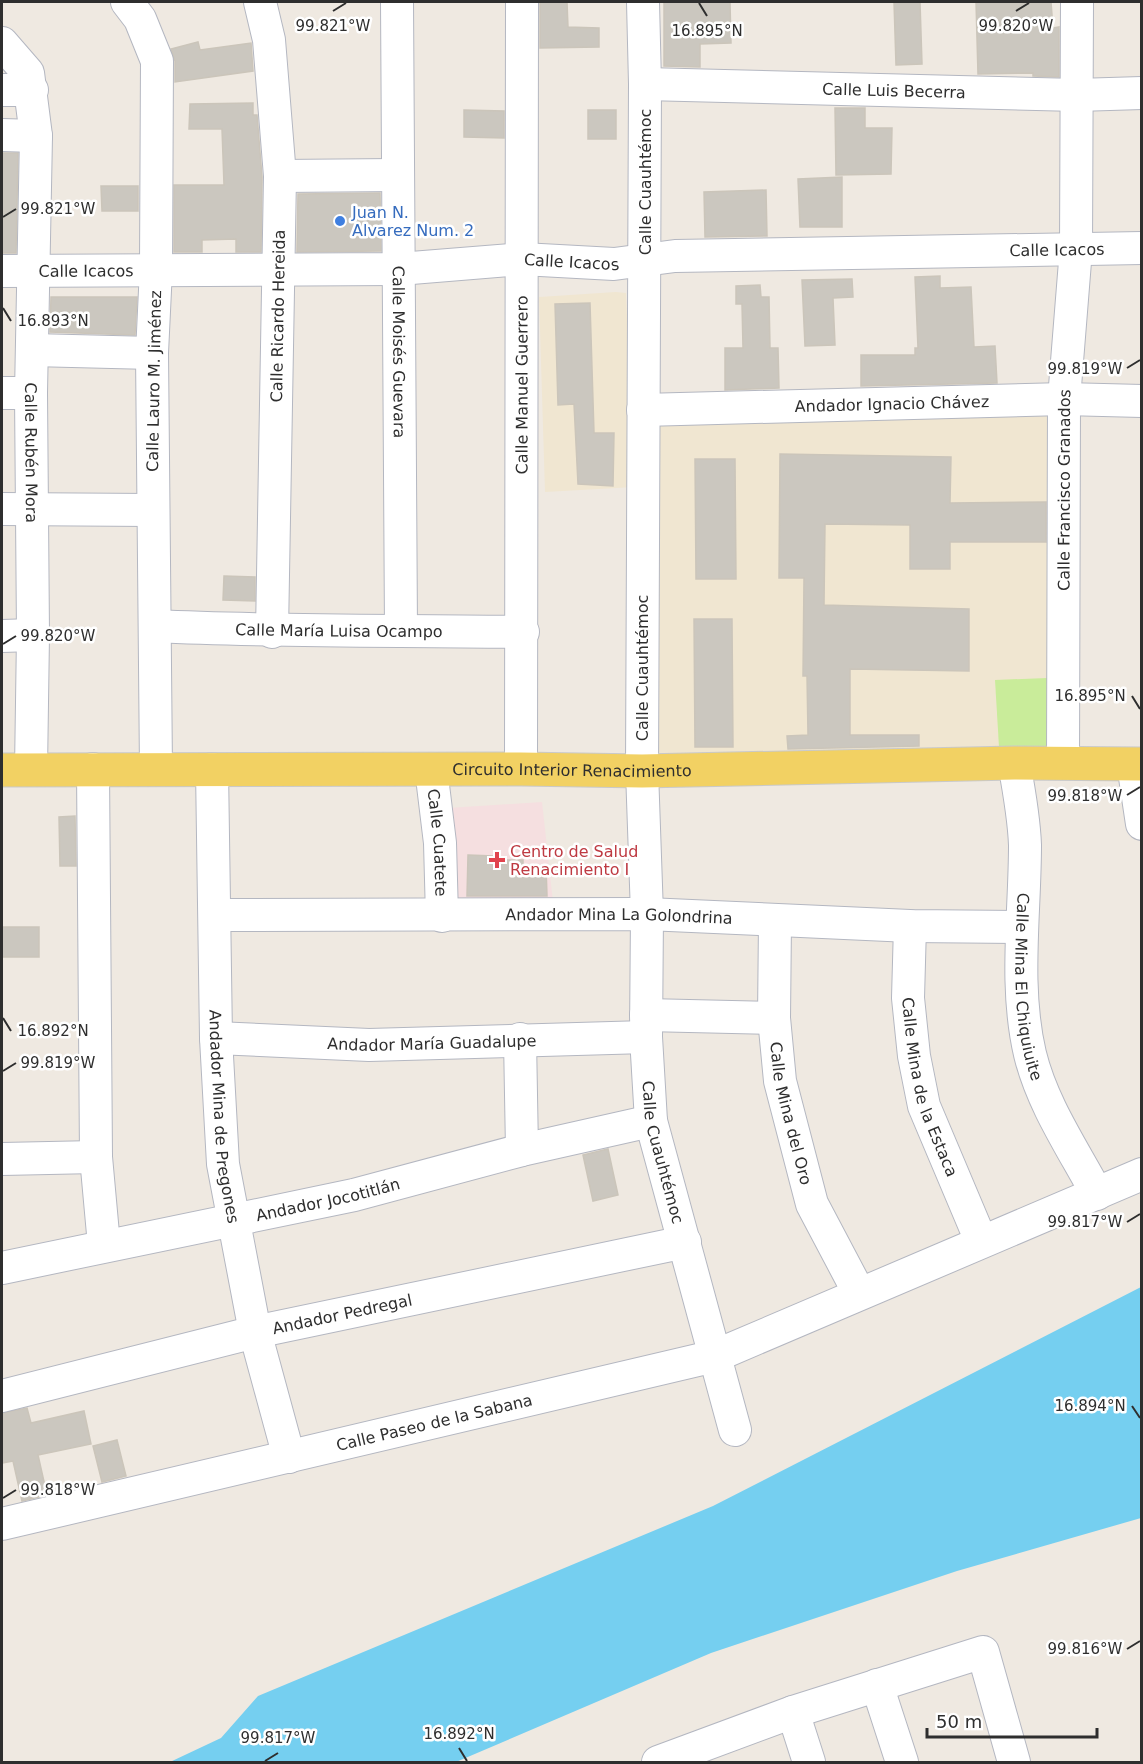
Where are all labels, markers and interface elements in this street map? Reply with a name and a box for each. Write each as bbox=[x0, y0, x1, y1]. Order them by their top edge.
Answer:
text: 99.821°W bbox=[296, 17, 371, 35]
text: 99.820°W bbox=[979, 17, 1054, 35]
text: 16.895°N bbox=[671, 22, 743, 40]
street label: Calle Luis Becerra bbox=[822, 79, 966, 102]
street label: Calle Cuauhtémoc bbox=[636, 109, 655, 255]
text: 99.821°W bbox=[21, 200, 96, 218]
place label: Juan N. Alvarez Num. 2 bbox=[351, 203, 474, 240]
marker: Juan N. Alvarez Num. 2 bbox=[333, 214, 347, 228]
street label: Calle Ricardo Hereida bbox=[267, 230, 289, 402]
street label: Calle Icacos bbox=[1009, 239, 1105, 260]
street label: Calle Icacos bbox=[524, 250, 620, 274]
street label: Calle Icacos bbox=[38, 261, 134, 280]
street label: Calle Moisés Guevara bbox=[389, 266, 409, 438]
street label: Calle Lauro M. Jiménez bbox=[143, 290, 165, 472]
street label: Calle Manuel Guerrero bbox=[512, 296, 531, 474]
text: 16.893°N bbox=[17, 312, 89, 330]
text: 99.819°W bbox=[1048, 360, 1123, 378]
street label: Calle Rubén Mora bbox=[21, 382, 42, 523]
street label: Calle Francisco Granados bbox=[1054, 388, 1074, 591]
street label: Andador Ignacio Chávez bbox=[794, 391, 989, 416]
street label: Calle Cuauhtémoc bbox=[633, 595, 652, 741]
street label: Calle María Luisa Ocampo bbox=[235, 619, 443, 641]
text: 99.820°W bbox=[21, 627, 96, 645]
text: 16.895°N bbox=[1054, 687, 1126, 705]
street label: Circuito Interior Renacimiento bbox=[452, 759, 692, 781]
text: 99.818°W bbox=[1048, 787, 1123, 805]
street label: Calle Cuatete bbox=[424, 788, 451, 897]
place label: Centro de Salud Renacimiento I bbox=[510, 842, 638, 879]
marker: Centro de Salud Renacimiento I bbox=[488, 851, 506, 869]
street label: Calle Mina El Chiquiuite bbox=[1012, 892, 1047, 1083]
street label: Andador Mina La Golondrina bbox=[505, 904, 733, 927]
street label: Calle Mina de la Estaca bbox=[898, 996, 962, 1179]
street label: Andador Mina de Pregones bbox=[206, 1009, 244, 1225]
text: 16.892°N bbox=[17, 1022, 89, 1040]
street label: Andador María Guadalupe bbox=[327, 1031, 537, 1055]
street label: Calle Mina del Oro bbox=[767, 1041, 816, 1187]
text: 99.819°W bbox=[21, 1054, 96, 1072]
street label: Calle Cuauhtémoc bbox=[639, 1080, 688, 1226]
street label: Andador Jocotitlán bbox=[254, 1174, 402, 1225]
text: 99.817°W bbox=[1048, 1213, 1123, 1231]
street label: Andador Pedregal bbox=[271, 1290, 414, 1338]
street label: Calle Paseo de la Sabana bbox=[334, 1390, 534, 1454]
text: 16.894°N bbox=[1054, 1397, 1126, 1415]
text: 99.818°W bbox=[21, 1481, 96, 1499]
text: 99.816°W bbox=[1048, 1640, 1123, 1658]
scale bar bbox=[927, 1701, 1096, 1739]
text: 50 m bbox=[936, 1711, 982, 1732]
text: 16.892°N bbox=[423, 1725, 495, 1743]
text: 99.817°W bbox=[241, 1729, 316, 1747]

